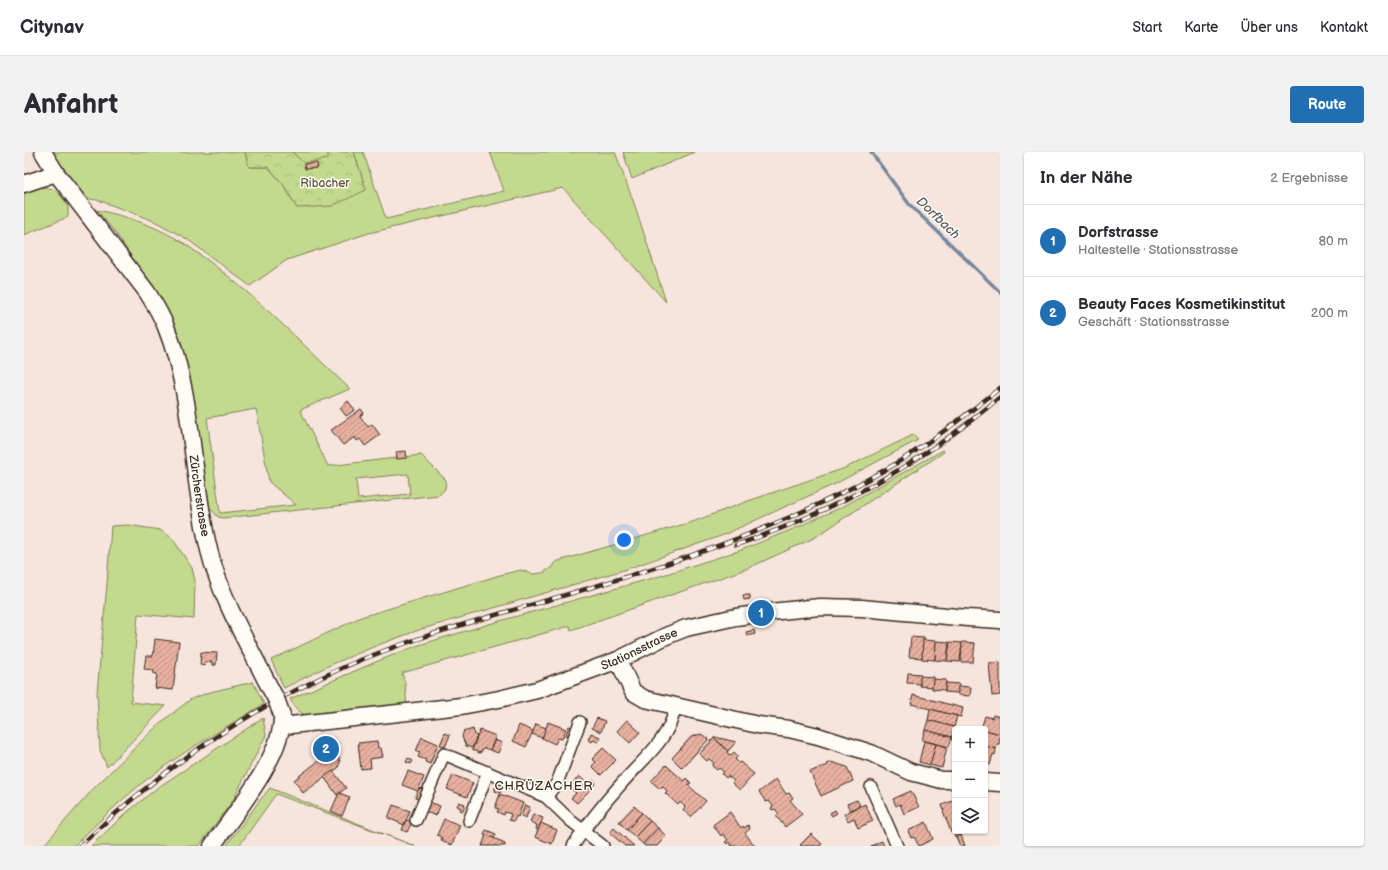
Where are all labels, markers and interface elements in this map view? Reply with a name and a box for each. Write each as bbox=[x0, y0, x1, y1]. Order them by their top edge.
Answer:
text: Citynav bbox=[20, 16, 84, 39]
text: Start bbox=[1132, 19, 1162, 36]
text: Karte bbox=[1184, 19, 1218, 36]
text: Über uns bbox=[1240, 19, 1298, 36]
text: Kontakt bbox=[1320, 19, 1368, 36]
button: Route bbox=[1290, 86, 1364, 123]
text: Anfahrt bbox=[24, 88, 118, 121]
text: In der Nähe bbox=[1040, 168, 1133, 188]
text: 2 Ergebnisse bbox=[1270, 170, 1348, 186]
park label: Ribacher bbox=[300, 176, 350, 191]
water label: Dorfbach bbox=[913, 193, 963, 243]
text: Dorfstrasse bbox=[1078, 223, 1158, 242]
text: 1 bbox=[1050, 233, 1056, 249]
text: 80 m bbox=[1319, 233, 1348, 249]
text: Haltestelle · Stationsstrasse bbox=[1078, 242, 1238, 258]
text: Beauty Faces Kosmetikinstitut bbox=[1078, 295, 1285, 314]
text: 2 bbox=[1049, 305, 1057, 321]
text: 200 m bbox=[1311, 305, 1348, 321]
text: Geschäft · Stationsstrasse bbox=[1078, 314, 1229, 330]
street label: Zürcherstrasse bbox=[186, 453, 213, 538]
your location bbox=[614, 530, 634, 550]
pin: 1 bbox=[748, 598, 774, 628]
street label: Stationsstrasse bbox=[599, 625, 680, 673]
map controls bbox=[952, 726, 988, 834]
button: + bbox=[952, 726, 988, 762]
pin: 2 bbox=[313, 734, 339, 764]
button: − bbox=[952, 762, 988, 798]
district label: CHRÜZACHER bbox=[494, 778, 594, 794]
button: layers bbox=[952, 798, 988, 834]

